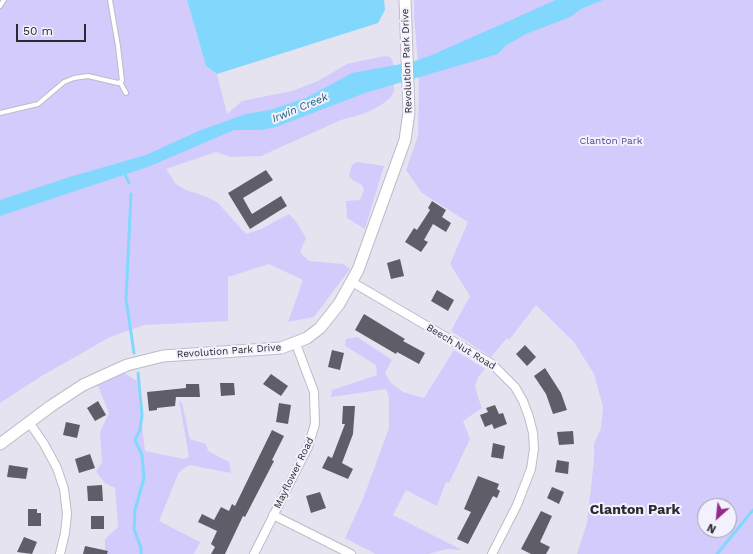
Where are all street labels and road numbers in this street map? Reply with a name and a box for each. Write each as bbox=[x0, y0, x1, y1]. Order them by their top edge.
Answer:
street label: Revolution Park Drive bbox=[399, 8, 415, 114]
street label: Beech Nut Road bbox=[424, 322, 498, 372]
street label: Revolution Park Drive bbox=[176, 341, 282, 361]
street label: Mayflower Road bbox=[272, 435, 316, 511]

